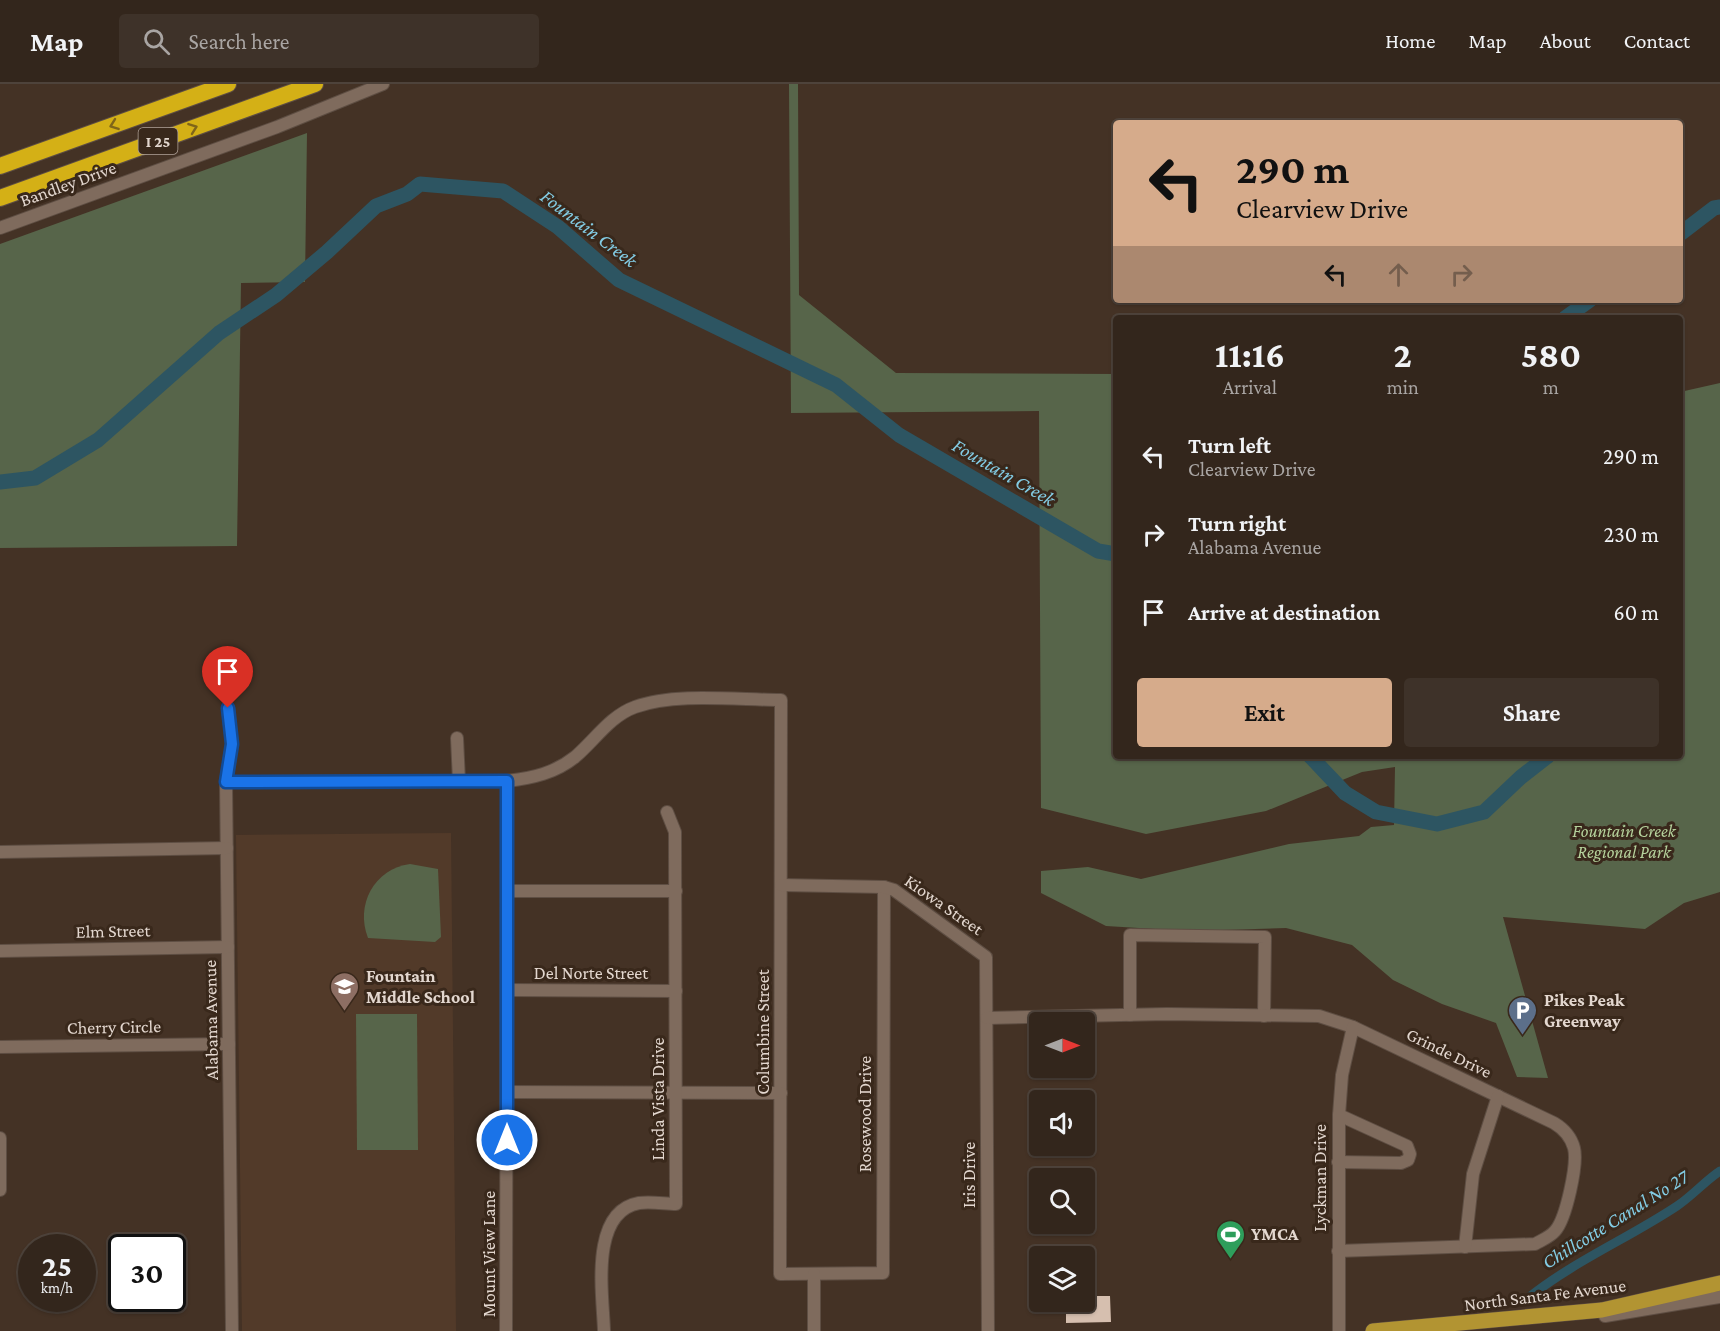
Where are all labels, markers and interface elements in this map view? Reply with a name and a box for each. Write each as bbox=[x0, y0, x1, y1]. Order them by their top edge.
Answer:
search box bbox=[119, 14, 539, 68]
icon: search bbox=[140, 25, 173, 58]
text: Map bbox=[30, 26, 83, 57]
text: Search here bbox=[188, 29, 289, 54]
text: Home bbox=[1385, 29, 1435, 53]
text: Map bbox=[1468, 29, 1507, 53]
text: About bbox=[1540, 29, 1591, 53]
text: Contact bbox=[1624, 29, 1690, 53]
one-way arrow bbox=[109, 118, 120, 131]
one-way arrow bbox=[187, 123, 198, 136]
road number: I 25 bbox=[138, 128, 178, 154]
icon: left bbox=[1137, 144, 1215, 222]
text: 290 m bbox=[1236, 145, 1349, 192]
street label: Bandley Drive bbox=[17, 157, 119, 211]
water label: Fountain Creek bbox=[536, 185, 643, 272]
text: Clearview Drive bbox=[1236, 194, 1408, 224]
icon: left bbox=[1319, 258, 1352, 291]
icon: ahead bbox=[1382, 258, 1415, 291]
icon: right bbox=[1445, 258, 1478, 291]
text: 11:16 bbox=[1215, 335, 1285, 375]
text: 2 bbox=[1394, 335, 1412, 375]
text: 580 bbox=[1521, 335, 1581, 375]
text: Arrival bbox=[1223, 376, 1277, 398]
text: min bbox=[1387, 376, 1419, 398]
text: m bbox=[1543, 376, 1559, 398]
text: Turn left bbox=[1188, 433, 1271, 458]
water label: Fountain Creek bbox=[949, 434, 1060, 511]
icon: left bbox=[1137, 440, 1170, 473]
text: 290 m bbox=[1603, 444, 1659, 469]
text: Clearview Drive bbox=[1188, 458, 1315, 480]
text: Turn right bbox=[1188, 511, 1286, 536]
icon: right bbox=[1137, 518, 1170, 551]
text: 230 m bbox=[1604, 522, 1659, 547]
text: Alabama Avenue bbox=[1188, 536, 1321, 558]
icon: arrive bbox=[1137, 596, 1170, 629]
text: Arrive at destination bbox=[1188, 600, 1380, 625]
text: 60 m bbox=[1614, 600, 1659, 625]
pin bbox=[202, 646, 253, 708]
icon: arrive bbox=[211, 655, 244, 688]
button: Exit bbox=[1137, 678, 1392, 747]
button: Share bbox=[1404, 678, 1659, 747]
park label: Fountain Creek Regional Park bbox=[1572, 821, 1677, 862]
street label: Kiowa Street bbox=[901, 871, 988, 940]
street label: Elm Street bbox=[76, 920, 151, 942]
street label: Alabama Avenue bbox=[200, 960, 222, 1080]
street label: Del Norte Street bbox=[534, 963, 649, 983]
place label: Fountain Middle School bbox=[366, 966, 475, 1007]
street label: Columbine Street bbox=[753, 968, 773, 1095]
school or university icon: Fountain Middle School bbox=[329, 970, 361, 1012]
place label: Pikes Peak Greenway bbox=[1544, 990, 1625, 1031]
parking icon: Pikes Peak Greenway bbox=[1507, 994, 1539, 1036]
north arrow bbox=[1029, 1012, 1095, 1078]
map controls bbox=[1029, 1012, 1095, 1312]
street label: Cherry Circle bbox=[67, 1016, 161, 1038]
street label: Grinde Drive bbox=[1403, 1024, 1495, 1082]
street label: Linda Vista Drive bbox=[648, 1037, 668, 1161]
street label: Rosewood Drive bbox=[855, 1056, 875, 1172]
button: sound bbox=[1029, 1090, 1095, 1156]
position arrow bbox=[475, 1108, 539, 1172]
street label: Lyckman Drive bbox=[1310, 1124, 1330, 1232]
street label: Iris Drive bbox=[959, 1142, 979, 1208]
water label: Chillcotte Canal No 27 bbox=[1538, 1164, 1694, 1273]
button: search bbox=[1029, 1168, 1095, 1234]
street label: Mount View Lane bbox=[479, 1191, 499, 1317]
sports icon: YMCA bbox=[1214, 1218, 1246, 1260]
place label: YMCA bbox=[1251, 1224, 1299, 1244]
speed limit sign: 30 bbox=[108, 1234, 186, 1312]
button: layers bbox=[1029, 1246, 1095, 1312]
text: 25 bbox=[42, 1249, 72, 1282]
street label: North Santa Fe Avenue bbox=[1463, 1275, 1627, 1315]
text: km/h bbox=[41, 1280, 73, 1296]

